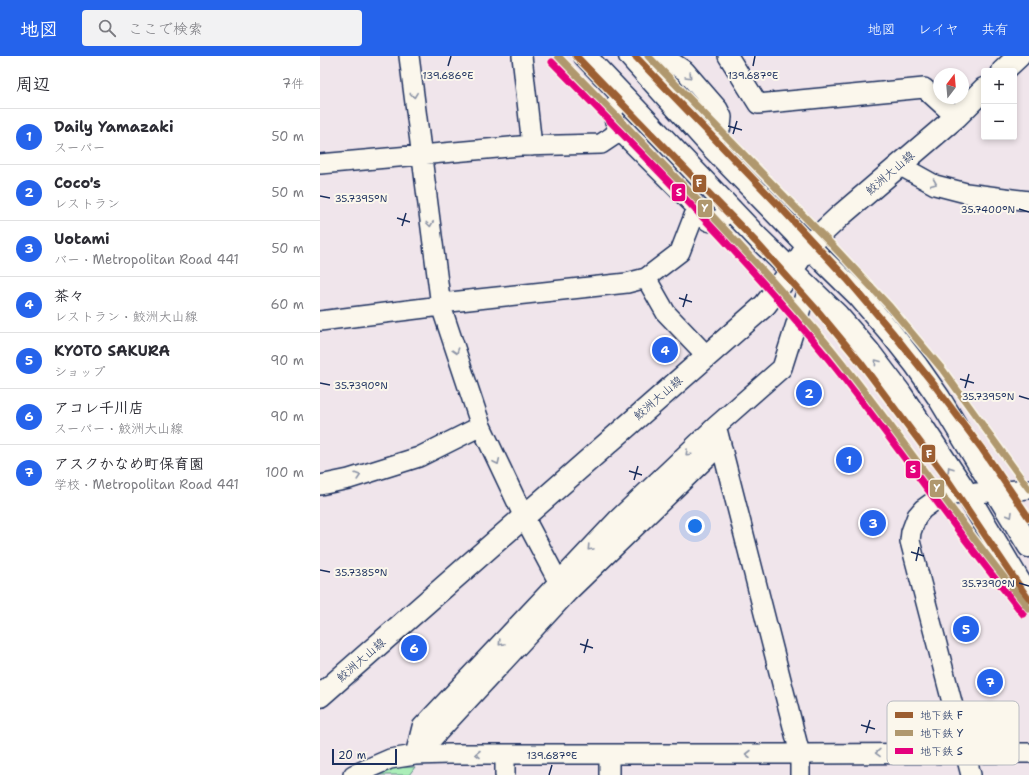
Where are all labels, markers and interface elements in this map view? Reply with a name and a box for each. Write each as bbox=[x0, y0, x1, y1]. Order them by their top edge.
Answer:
search box bbox=[82, 10, 362, 46]
text: 地図 bbox=[20, 17, 58, 42]
icon: search bbox=[96, 17, 118, 39]
text: ここで検索 bbox=[128, 19, 203, 39]
text: 地図 bbox=[868, 20, 896, 38]
text: レイヤ bbox=[918, 20, 959, 38]
text: 共有 bbox=[981, 20, 1009, 38]
north arrow bbox=[933, 68, 969, 104]
map controls bbox=[981, 68, 1017, 140]
button: + bbox=[981, 68, 1017, 104]
text: 139.686°E bbox=[422, 69, 474, 82]
text: 139.687°E bbox=[728, 69, 778, 82]
one-way arrow bbox=[684, 71, 691, 79]
text: 周辺 bbox=[16, 73, 50, 95]
text: 7件 bbox=[282, 75, 304, 92]
one-way arrow bbox=[409, 92, 418, 98]
button: − bbox=[981, 104, 1017, 140]
text: Daily Yamazaki bbox=[54, 117, 174, 137]
text: 1 bbox=[26, 128, 32, 145]
text: 50 m bbox=[271, 128, 304, 145]
text: スーパー bbox=[54, 139, 105, 156]
street label: 鮫洲大山線 bbox=[862, 147, 918, 199]
text: Coco's bbox=[54, 173, 101, 193]
line badge: F bbox=[692, 174, 707, 193]
text: F bbox=[696, 176, 703, 191]
one-way arrow bbox=[930, 179, 937, 187]
line badge: S bbox=[671, 183, 686, 202]
text: 2 bbox=[24, 184, 34, 201]
text: 50 m bbox=[271, 184, 304, 201]
text: S bbox=[676, 185, 682, 200]
text: 35.7395°N bbox=[335, 192, 387, 205]
text: レストラン bbox=[54, 195, 120, 212]
line badge: Y bbox=[697, 199, 713, 218]
text: Y bbox=[702, 201, 709, 216]
text: 35.7400°N bbox=[961, 203, 1015, 216]
one-way arrow bbox=[426, 221, 435, 227]
text: Uotami bbox=[54, 229, 110, 249]
text: 3 bbox=[24, 240, 34, 257]
text: 50 m bbox=[271, 240, 304, 257]
text: バー · Metropolitan Road 441 bbox=[54, 251, 239, 268]
text: 茶々 bbox=[54, 286, 84, 306]
text: 4 bbox=[24, 296, 34, 313]
text: 60 m bbox=[271, 296, 304, 313]
text: レストラン · 鮫洲大山線 bbox=[54, 308, 198, 325]
pin: 4 bbox=[652, 335, 678, 365]
text: KYOTO SAKURA bbox=[54, 341, 170, 361]
one-way arrow bbox=[451, 347, 460, 354]
text: 5 bbox=[25, 352, 33, 369]
text: 90 m bbox=[270, 352, 304, 369]
one-way arrow bbox=[874, 359, 881, 366]
text: ショップ bbox=[54, 363, 105, 380]
street label: 鮫洲大山線 bbox=[630, 372, 686, 424]
pin: 2 bbox=[796, 378, 822, 408]
text: 35.7390°N bbox=[334, 379, 388, 392]
text: 35.7395°N bbox=[962, 390, 1014, 403]
text: アコレ千川店 bbox=[54, 398, 144, 418]
text: 6 bbox=[24, 408, 34, 425]
text: 90 m bbox=[270, 408, 304, 425]
text: スーパー · 鮫洲大山線 bbox=[54, 420, 183, 437]
line badge: F bbox=[921, 444, 936, 463]
pin: 1 bbox=[836, 445, 862, 475]
text: F bbox=[926, 447, 933, 462]
one-way arrow bbox=[685, 448, 693, 455]
text: アスクかなめ町保育園 bbox=[54, 454, 204, 474]
one-way arrow bbox=[492, 457, 500, 465]
line badge: S bbox=[905, 460, 921, 479]
text: S bbox=[910, 462, 916, 477]
text: 7 bbox=[24, 464, 34, 481]
text: 100 m bbox=[265, 464, 304, 481]
one-way arrow bbox=[948, 466, 955, 473]
one-way arrow bbox=[354, 472, 361, 481]
text: 学校 · Metropolitan Road 441 bbox=[54, 476, 239, 493]
line badge: Y bbox=[929, 479, 945, 498]
text: Y bbox=[934, 481, 941, 496]
pin: 3 bbox=[860, 508, 886, 538]
one-way arrow bbox=[1006, 511, 1013, 518]
your location bbox=[685, 516, 705, 536]
one-way arrow bbox=[587, 543, 595, 551]
text: 35.7385°N bbox=[335, 566, 387, 579]
text: 35.7390°N bbox=[961, 577, 1015, 590]
pin: 5 bbox=[953, 614, 979, 644]
pin: 6 bbox=[401, 633, 427, 663]
street label: 鮫洲大山線 bbox=[333, 634, 389, 686]
one-way arrow bbox=[498, 638, 506, 646]
pin: 7 bbox=[977, 667, 1003, 697]
legend bbox=[887, 701, 1019, 765]
text: 地下鉄 F bbox=[920, 708, 963, 723]
text: 地下鉄 Y bbox=[920, 726, 964, 741]
text: 地下鉄 S bbox=[920, 744, 963, 759]
scale bar bbox=[332, 747, 397, 766]
text: 20 m bbox=[338, 748, 366, 763]
text: 139.687°E bbox=[527, 749, 577, 762]
one-way arrow bbox=[875, 749, 881, 757]
one-way arrow bbox=[475, 750, 481, 758]
one-way arrow bbox=[745, 750, 751, 758]

